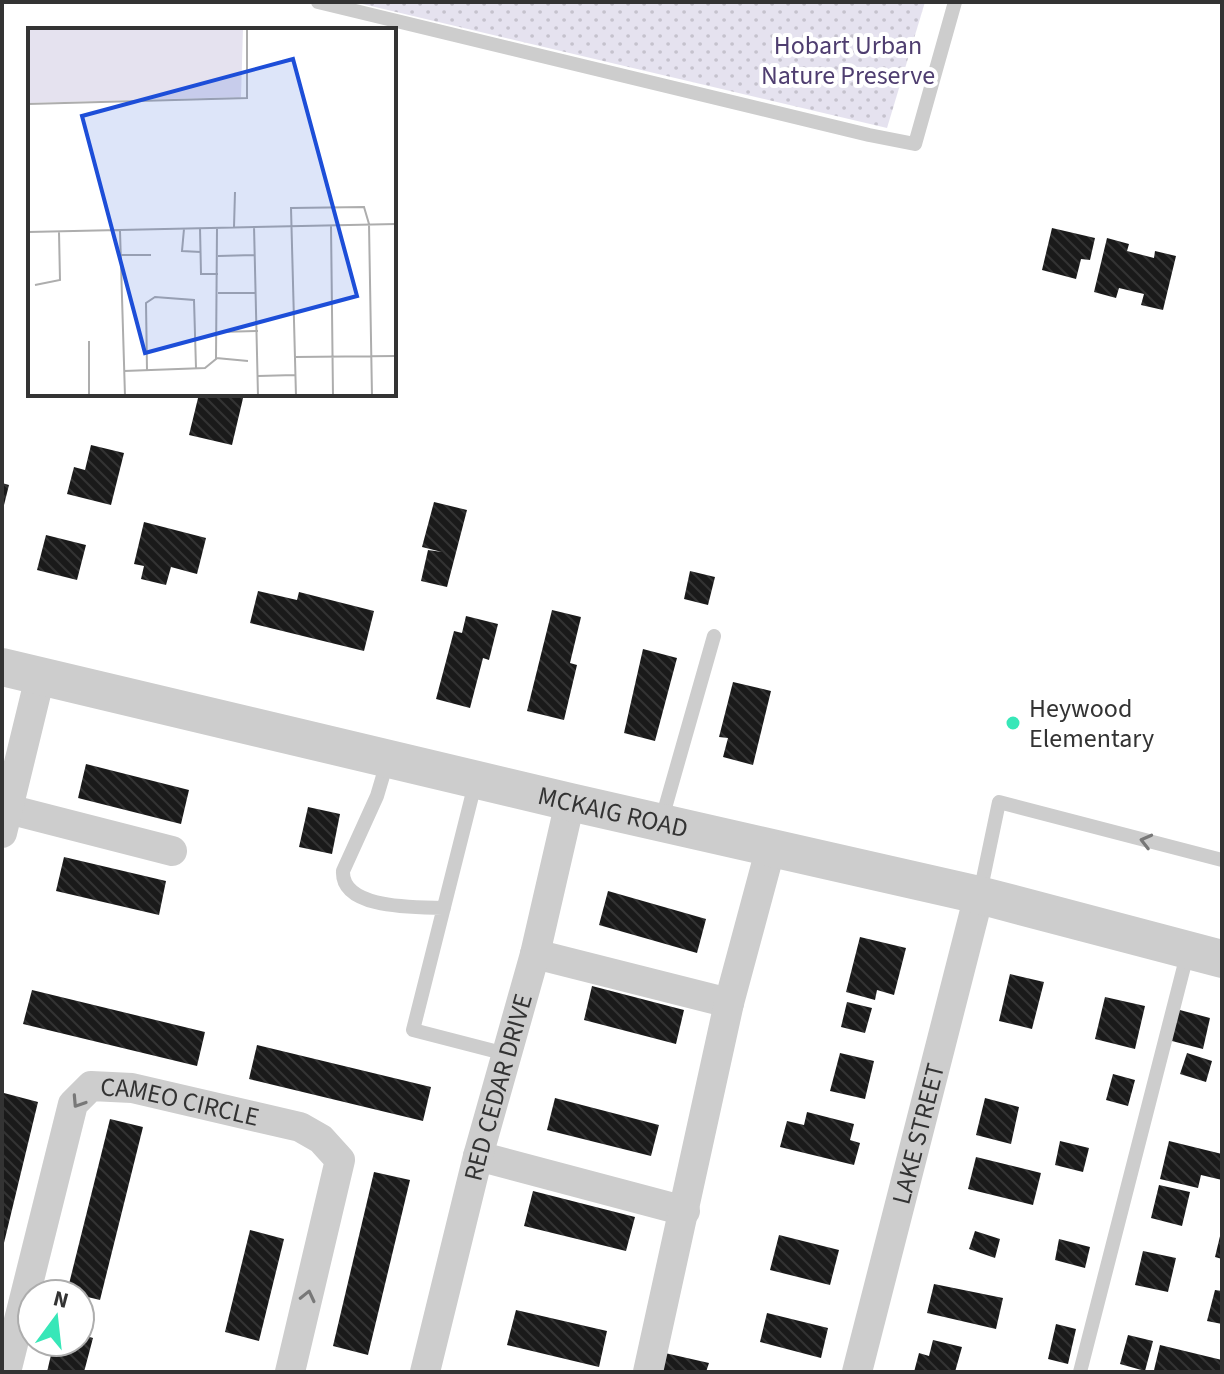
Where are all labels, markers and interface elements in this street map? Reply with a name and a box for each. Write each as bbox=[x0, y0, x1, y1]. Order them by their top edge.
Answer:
park label: Hobart Urban Nature Preserve bbox=[761, 27, 935, 94]
inset map bbox=[28, 28, 396, 396]
place label: Heywood Elementary bbox=[1029, 690, 1154, 757]
marker: Heywood Elementary bbox=[1004, 714, 1022, 732]
street label: MCKAIG ROAD bbox=[534, 777, 692, 847]
one-way arrow bbox=[1140, 833, 1154, 850]
street label: RED CEDAR DRIVE bbox=[455, 989, 542, 1185]
street label: LAKE STREET bbox=[883, 1059, 954, 1208]
street label: CAMEO CIRCLE bbox=[99, 1068, 263, 1136]
one-way arrow bbox=[72, 1094, 87, 1108]
north arrow bbox=[16, 1278, 96, 1358]
text: N bbox=[50, 1282, 72, 1317]
one-way arrow bbox=[299, 1290, 316, 1303]

